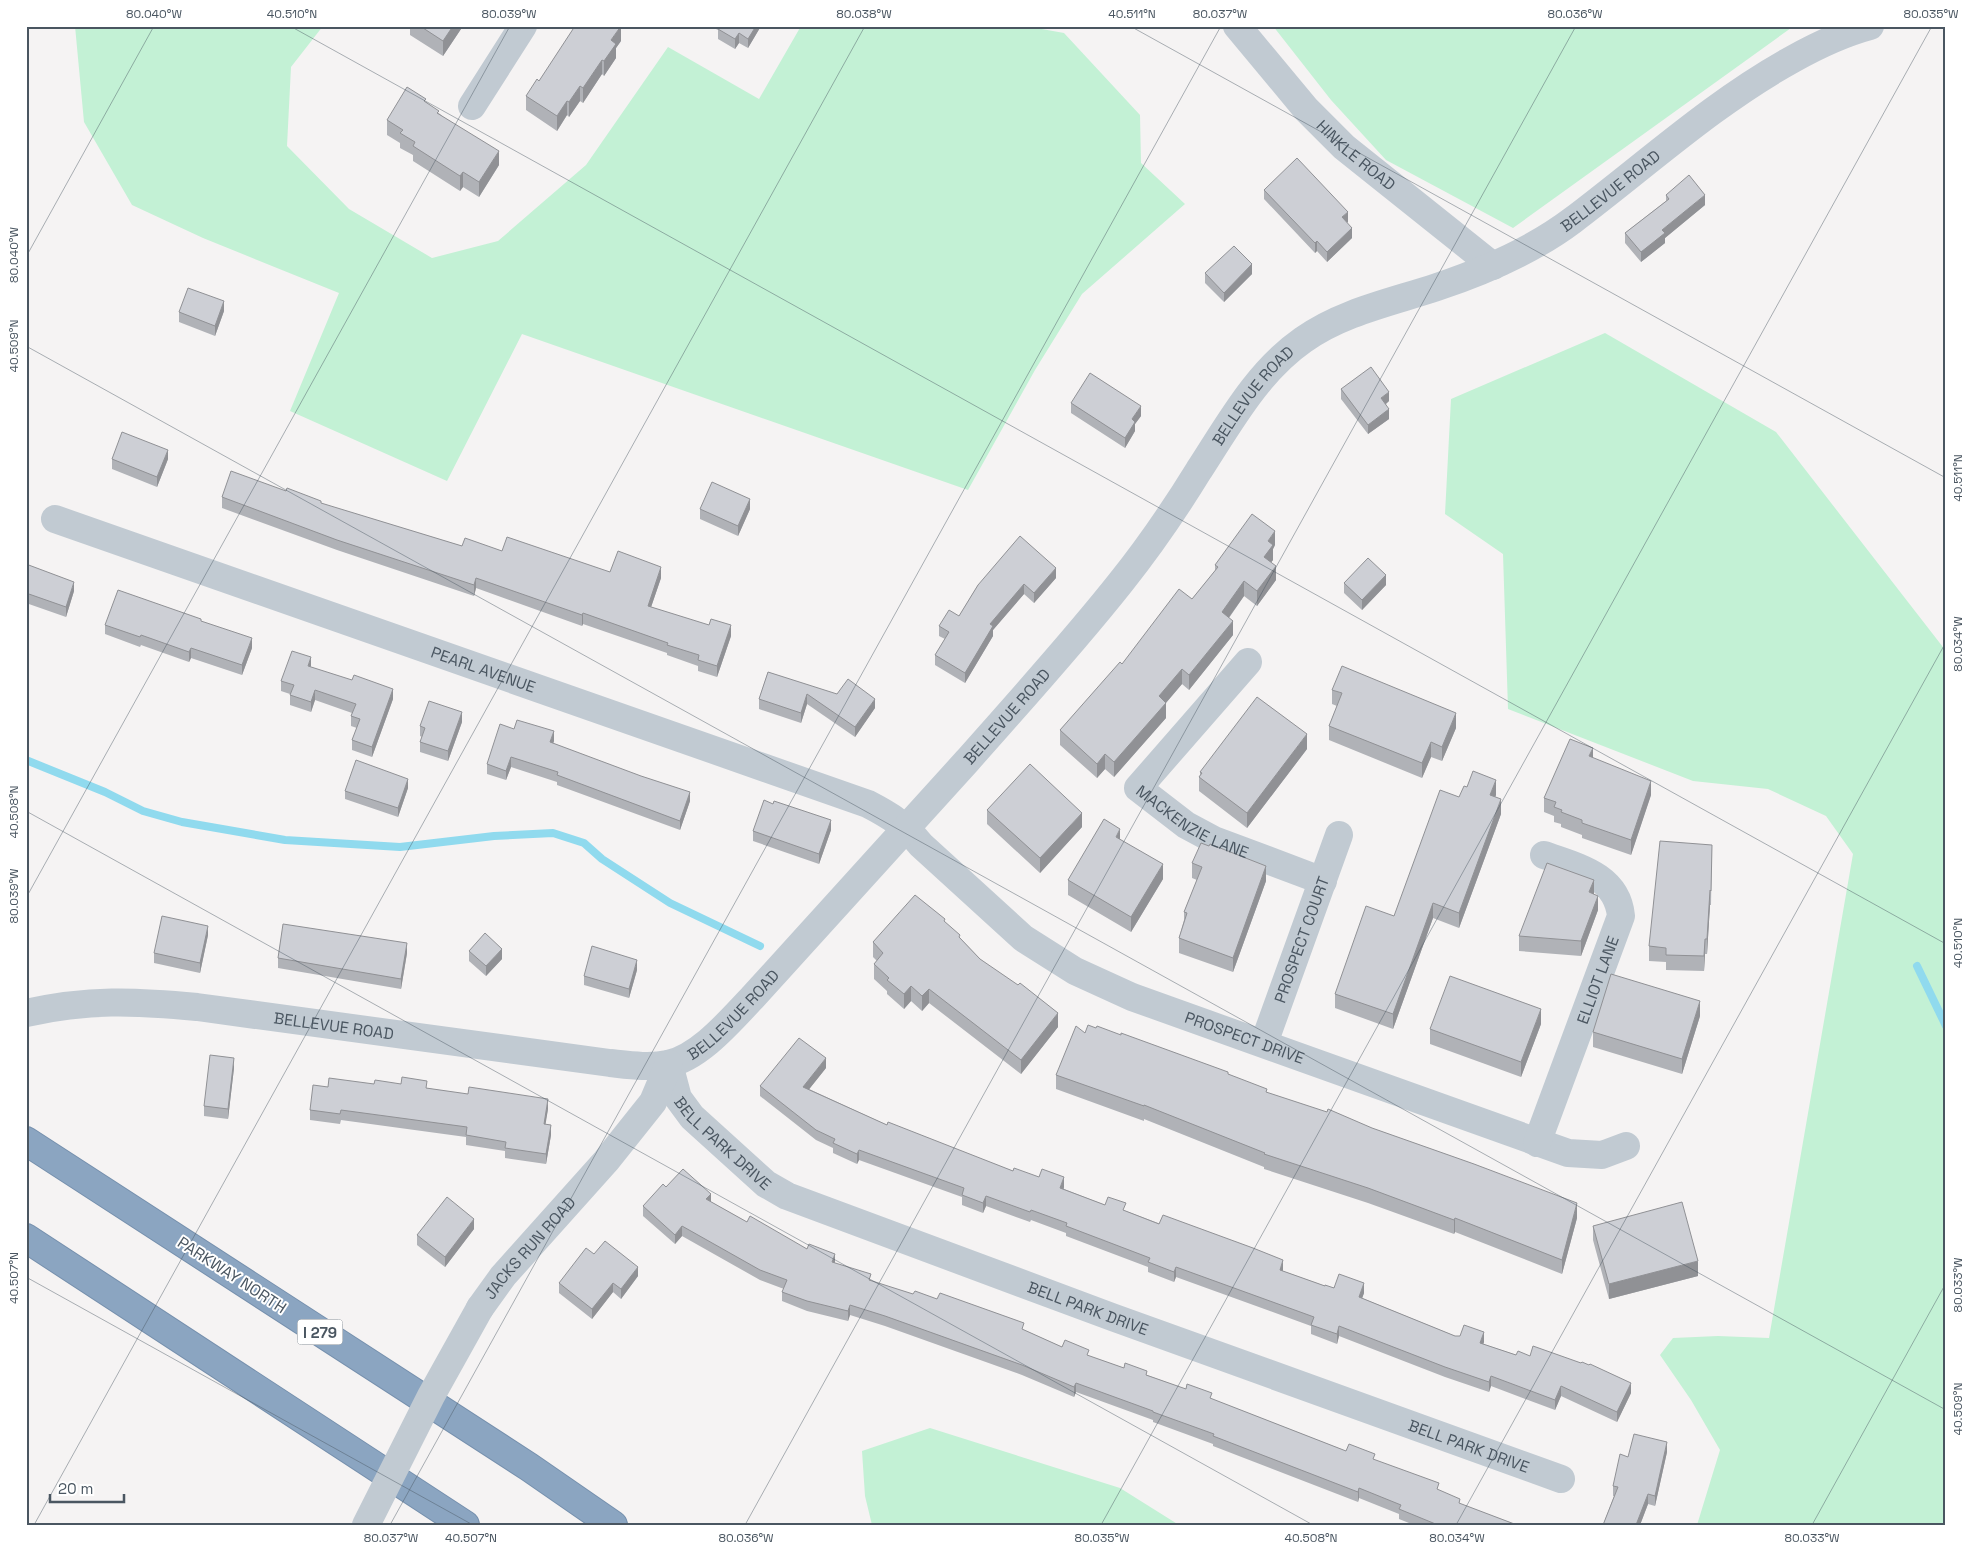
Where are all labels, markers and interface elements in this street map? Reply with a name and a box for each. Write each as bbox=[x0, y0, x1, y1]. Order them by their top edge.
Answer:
text: 80.040°W bbox=[126, 6, 182, 22]
text: 40.510°N bbox=[267, 6, 317, 22]
text: 80.039°W bbox=[481, 6, 537, 22]
text: 80.038°W bbox=[836, 6, 892, 22]
text: 40.511°N bbox=[1108, 6, 1156, 22]
text: 80.037°W bbox=[1193, 6, 1248, 22]
text: 80.036°W bbox=[1547, 6, 1603, 22]
text: 80.035°W bbox=[1903, 6, 1959, 22]
street label: HINKLE ROAD bbox=[1312, 115, 1400, 195]
street label: BELLEVUE ROAD bbox=[1556, 145, 1664, 236]
text: 80.040°W bbox=[6, 227, 22, 283]
text: 40.509°N bbox=[6, 320, 22, 372]
street label: BELLEVUE ROAD bbox=[1207, 341, 1298, 449]
text: 40.511°N bbox=[1950, 454, 1966, 502]
text: 80.034°W bbox=[1950, 616, 1966, 672]
street label: PEARL AVENUE bbox=[428, 641, 539, 697]
street label: BELLEVUE ROAD bbox=[959, 664, 1055, 769]
street label: MACKENZIE LANE bbox=[1132, 780, 1252, 863]
text: 40.508°N bbox=[6, 786, 22, 838]
text: 80.039°W bbox=[6, 868, 22, 924]
street label: PROSPECT COURT bbox=[1269, 873, 1334, 1006]
text: 40.510°N bbox=[1950, 918, 1966, 968]
street label: ELLIOT LANE bbox=[1572, 933, 1623, 1027]
street label: BELLEVUE ROAD bbox=[683, 965, 784, 1065]
street label: PROSPECT DRIVE bbox=[1182, 1006, 1307, 1068]
street label: BELLEVUE ROAD bbox=[272, 1007, 395, 1044]
street label: BELL PARK DRIVE bbox=[670, 1092, 776, 1194]
street label: JACKS RUN ROAD bbox=[479, 1192, 580, 1303]
street label: PARKWAY NORTH bbox=[173, 1232, 291, 1318]
text: 40.507°N bbox=[6, 1252, 22, 1304]
text: 80.033°W bbox=[1950, 1257, 1966, 1313]
street label: BELL PARK DRIVE bbox=[1025, 1276, 1151, 1340]
road number: I 279 bbox=[298, 1320, 342, 1344]
text: 40.509°N bbox=[1950, 1383, 1966, 1435]
street label: BELL PARK DRIVE bbox=[1406, 1414, 1532, 1477]
scale bar bbox=[50, 1471, 124, 1503]
text: 20 m bbox=[58, 1479, 93, 1498]
text: 80.037°W bbox=[364, 1530, 419, 1546]
text: 40.507°N bbox=[445, 1530, 497, 1546]
text: 80.036°W bbox=[718, 1530, 774, 1546]
text: 80.035°W bbox=[1074, 1530, 1130, 1546]
text: 40.508°N bbox=[1285, 1530, 1337, 1546]
text: 80.034°W bbox=[1429, 1530, 1485, 1546]
text: 80.033°W bbox=[1784, 1530, 1840, 1546]

